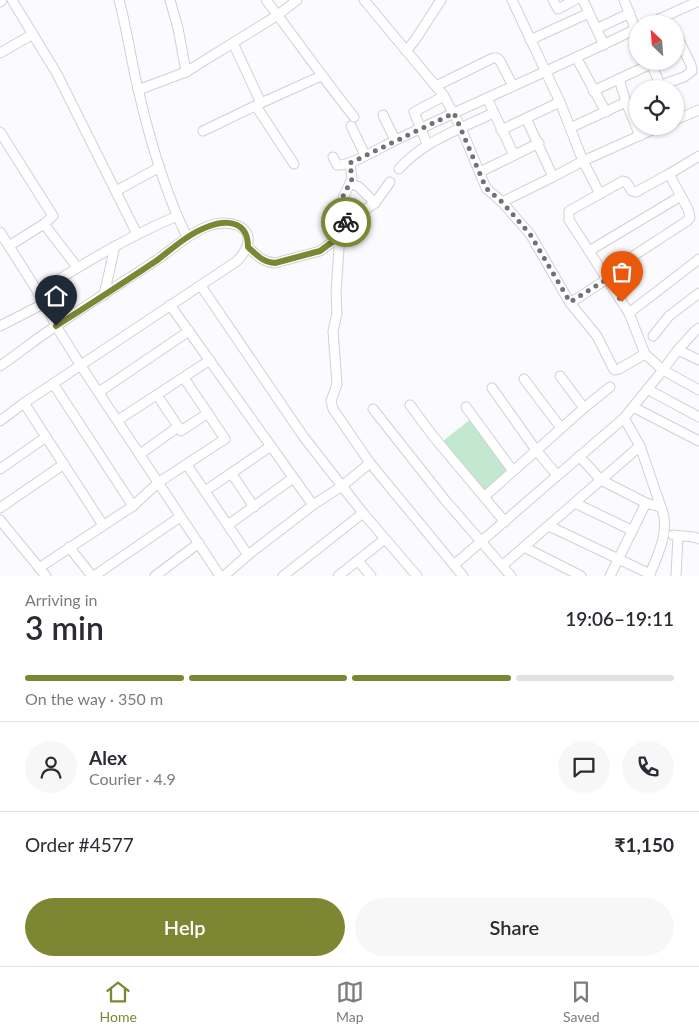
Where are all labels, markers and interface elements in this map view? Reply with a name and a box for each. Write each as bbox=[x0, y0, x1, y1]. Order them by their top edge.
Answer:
north arrow bbox=[629, 15, 684, 70]
map controls bbox=[629, 15, 684, 135]
button: locate bbox=[629, 80, 684, 135]
courier bbox=[321, 197, 371, 247]
icon: bike bbox=[332, 208, 360, 236]
pin bbox=[601, 251, 643, 302]
icon: bag bbox=[608, 258, 636, 286]
pin bbox=[35, 275, 77, 326]
icon: home bbox=[42, 282, 70, 310]
text: Arriving in bbox=[25, 590, 98, 609]
text: 19:06–19:11 bbox=[565, 607, 674, 630]
text: 3 min bbox=[25, 608, 104, 647]
text: On the way · 350 m bbox=[25, 689, 163, 708]
button: person bbox=[25, 741, 77, 793]
button: chat bbox=[558, 741, 610, 793]
button: phone bbox=[622, 741, 674, 793]
text: Alex bbox=[89, 746, 127, 769]
text: Courier · 4.9 bbox=[89, 769, 176, 788]
text: Order #4577 bbox=[25, 833, 134, 856]
text: ₹1,150 bbox=[614, 833, 674, 856]
button: Help bbox=[25, 898, 345, 956]
button: Share bbox=[355, 898, 674, 956]
tab: Home bbox=[100, 978, 137, 1025]
tab: Map bbox=[336, 978, 364, 1025]
tab: Saved bbox=[563, 978, 599, 1025]

